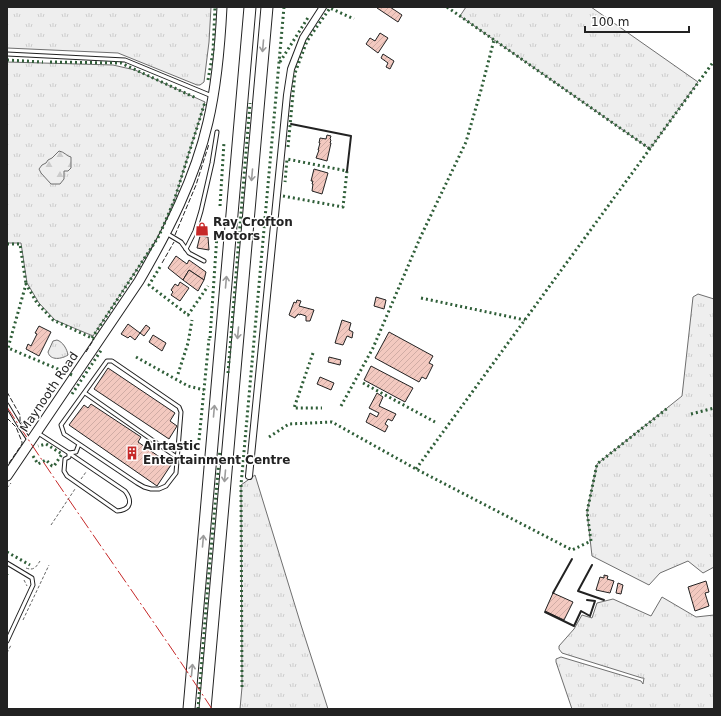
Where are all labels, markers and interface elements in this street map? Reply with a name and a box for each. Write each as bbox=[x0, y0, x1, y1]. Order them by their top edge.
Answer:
scale bar bbox=[585, 8, 689, 34]
text: 100 m bbox=[591, 15, 629, 29]
one-way arrow bbox=[260, 39, 267, 52]
one-way arrow bbox=[248, 168, 256, 181]
place label: Ray Crofton Motors bbox=[213, 215, 293, 243]
shop icon: Ray Crofton Motors bbox=[194, 221, 210, 237]
one-way arrow bbox=[222, 276, 229, 289]
one-way arrow bbox=[234, 326, 242, 339]
street label: Maynooth Road bbox=[17, 349, 81, 435]
one-way arrow bbox=[211, 405, 218, 418]
place label: Airtastic Entertainment Centre bbox=[143, 439, 290, 467]
building icon: Airtastic Entertainment Centre bbox=[124, 445, 140, 461]
one-way arrow bbox=[222, 469, 229, 482]
one-way arrow bbox=[199, 535, 206, 548]
one-way arrow bbox=[188, 664, 195, 677]

